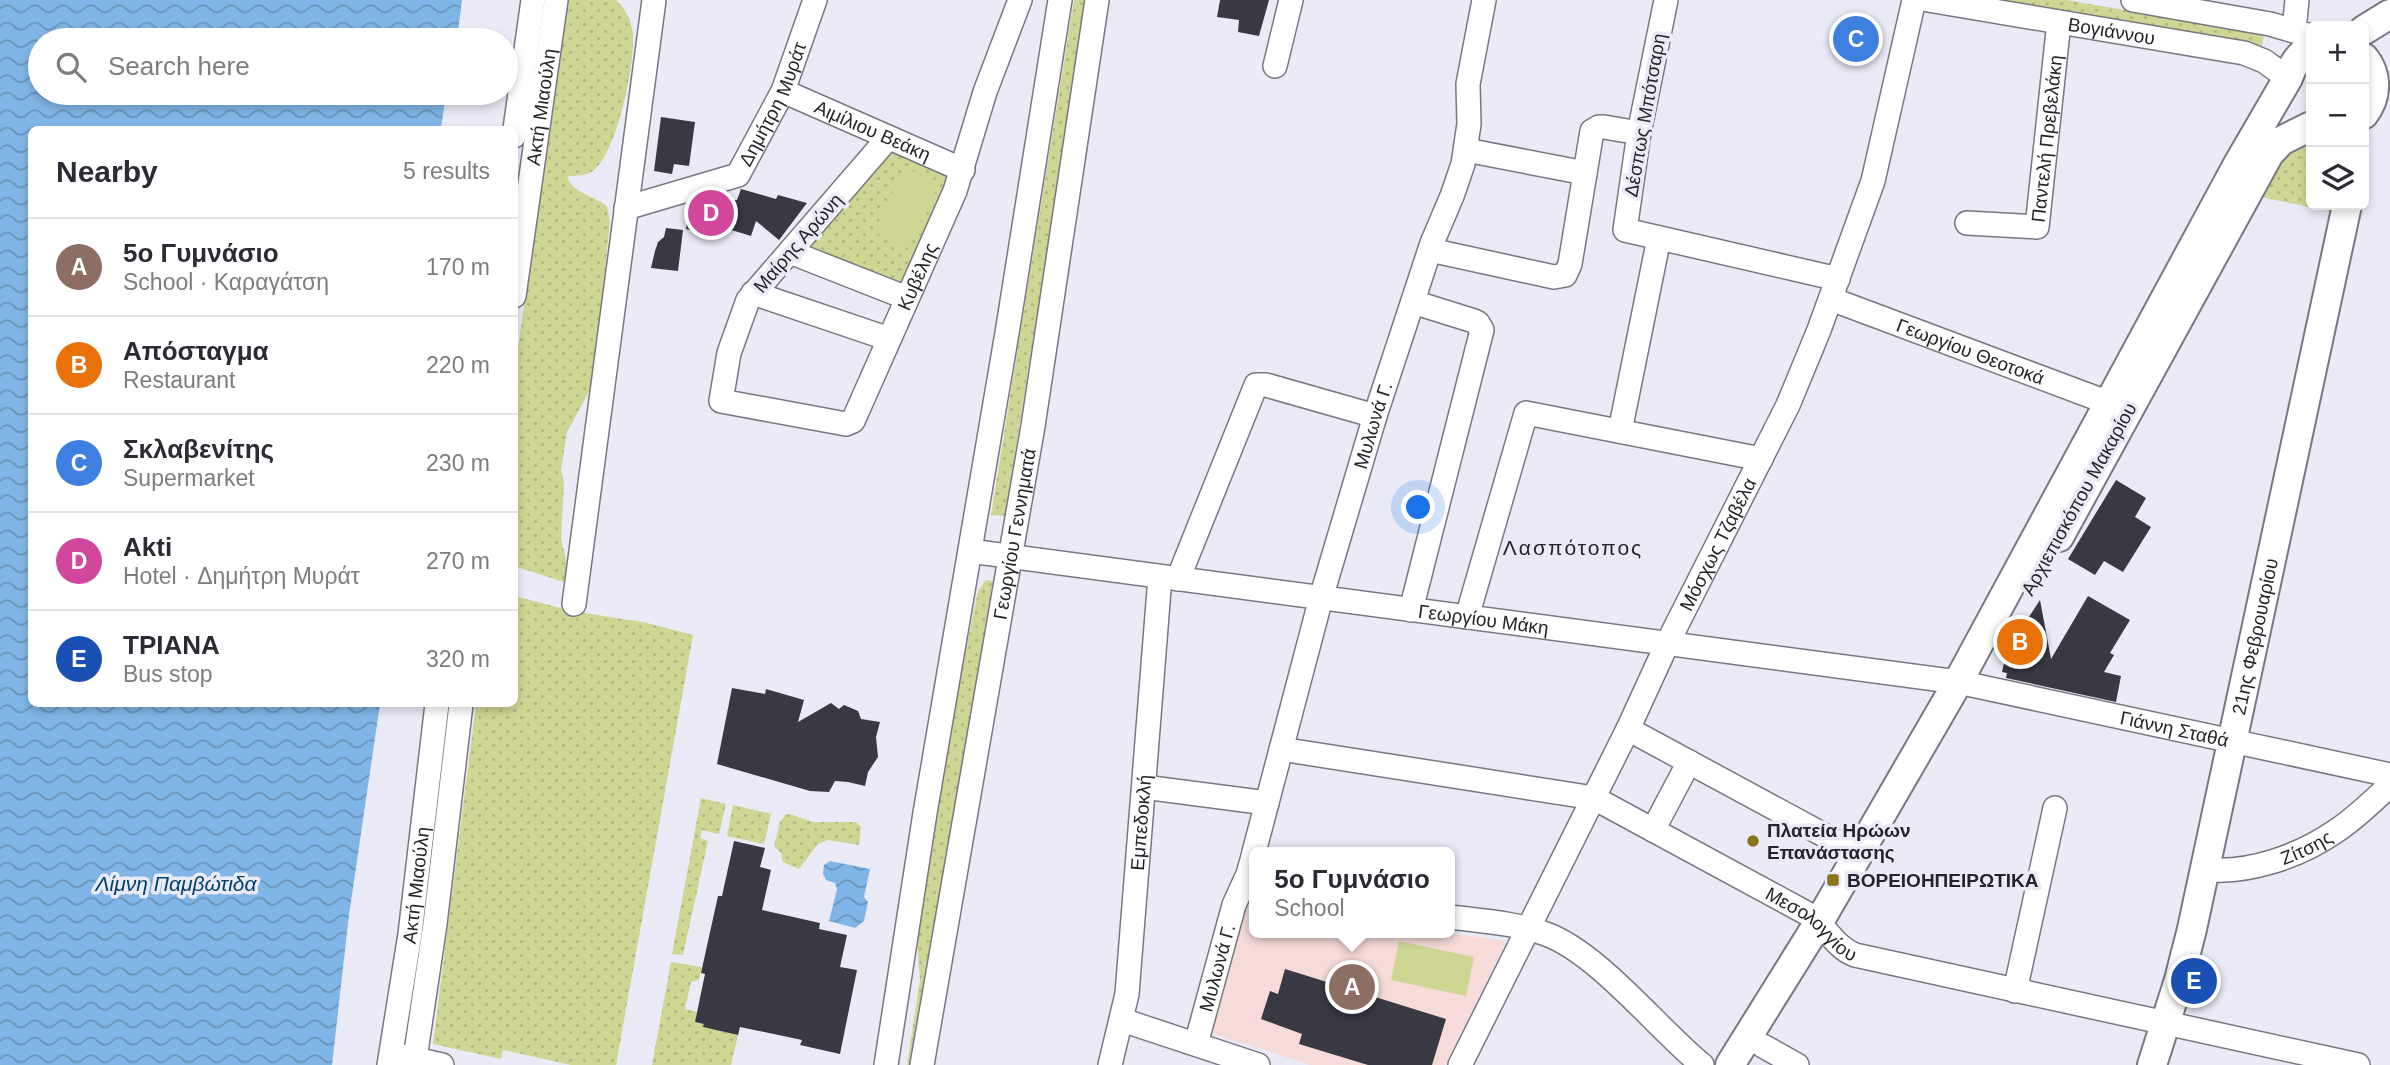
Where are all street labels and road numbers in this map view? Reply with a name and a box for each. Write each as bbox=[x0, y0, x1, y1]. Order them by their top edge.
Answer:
street label: Βογιάννου bbox=[2066, 13, 2157, 48]
street label: Δέσπως Μπότσαρη bbox=[1620, 32, 1670, 198]
street label: Δημήτρη Μυράτ bbox=[734, 39, 810, 169]
street label: Ακτή Μιαούλη bbox=[522, 47, 559, 167]
street label: Παντελή Πρεβελάκη bbox=[2027, 54, 2066, 223]
street label: Αιμίλιου Βεάκη bbox=[812, 96, 934, 165]
street label: Μαίρης Αρώνη bbox=[749, 189, 847, 297]
street label: Κυβέλης bbox=[893, 239, 941, 313]
street label: Γεωργίου Θεοτοκά bbox=[1894, 314, 2047, 388]
street label: Μυλωνά Γ. bbox=[1349, 379, 1396, 471]
street label: Αρχιεπισκόπου Μακαρίου bbox=[2017, 399, 2141, 599]
street label: Γεωργίου Γεννηματά bbox=[989, 447, 1039, 621]
street label: Μόσχως Τζαβέλα bbox=[1675, 474, 1760, 614]
street label: 21ης Φεβρουαρίου bbox=[2228, 556, 2282, 717]
street label: Γεωργίου Μάκη bbox=[1417, 600, 1550, 638]
street label: Γιάννη Σταθά bbox=[2118, 707, 2231, 750]
street label: Εμπεδοκλή bbox=[1126, 774, 1155, 871]
street label: Ακτή Μιαούλη bbox=[398, 825, 433, 945]
street label: Ζίτσης bbox=[2278, 826, 2336, 869]
street label: Μεσολογγίου bbox=[1762, 883, 1860, 965]
street label: Μυλωνά Γ. bbox=[1195, 922, 1239, 1014]

